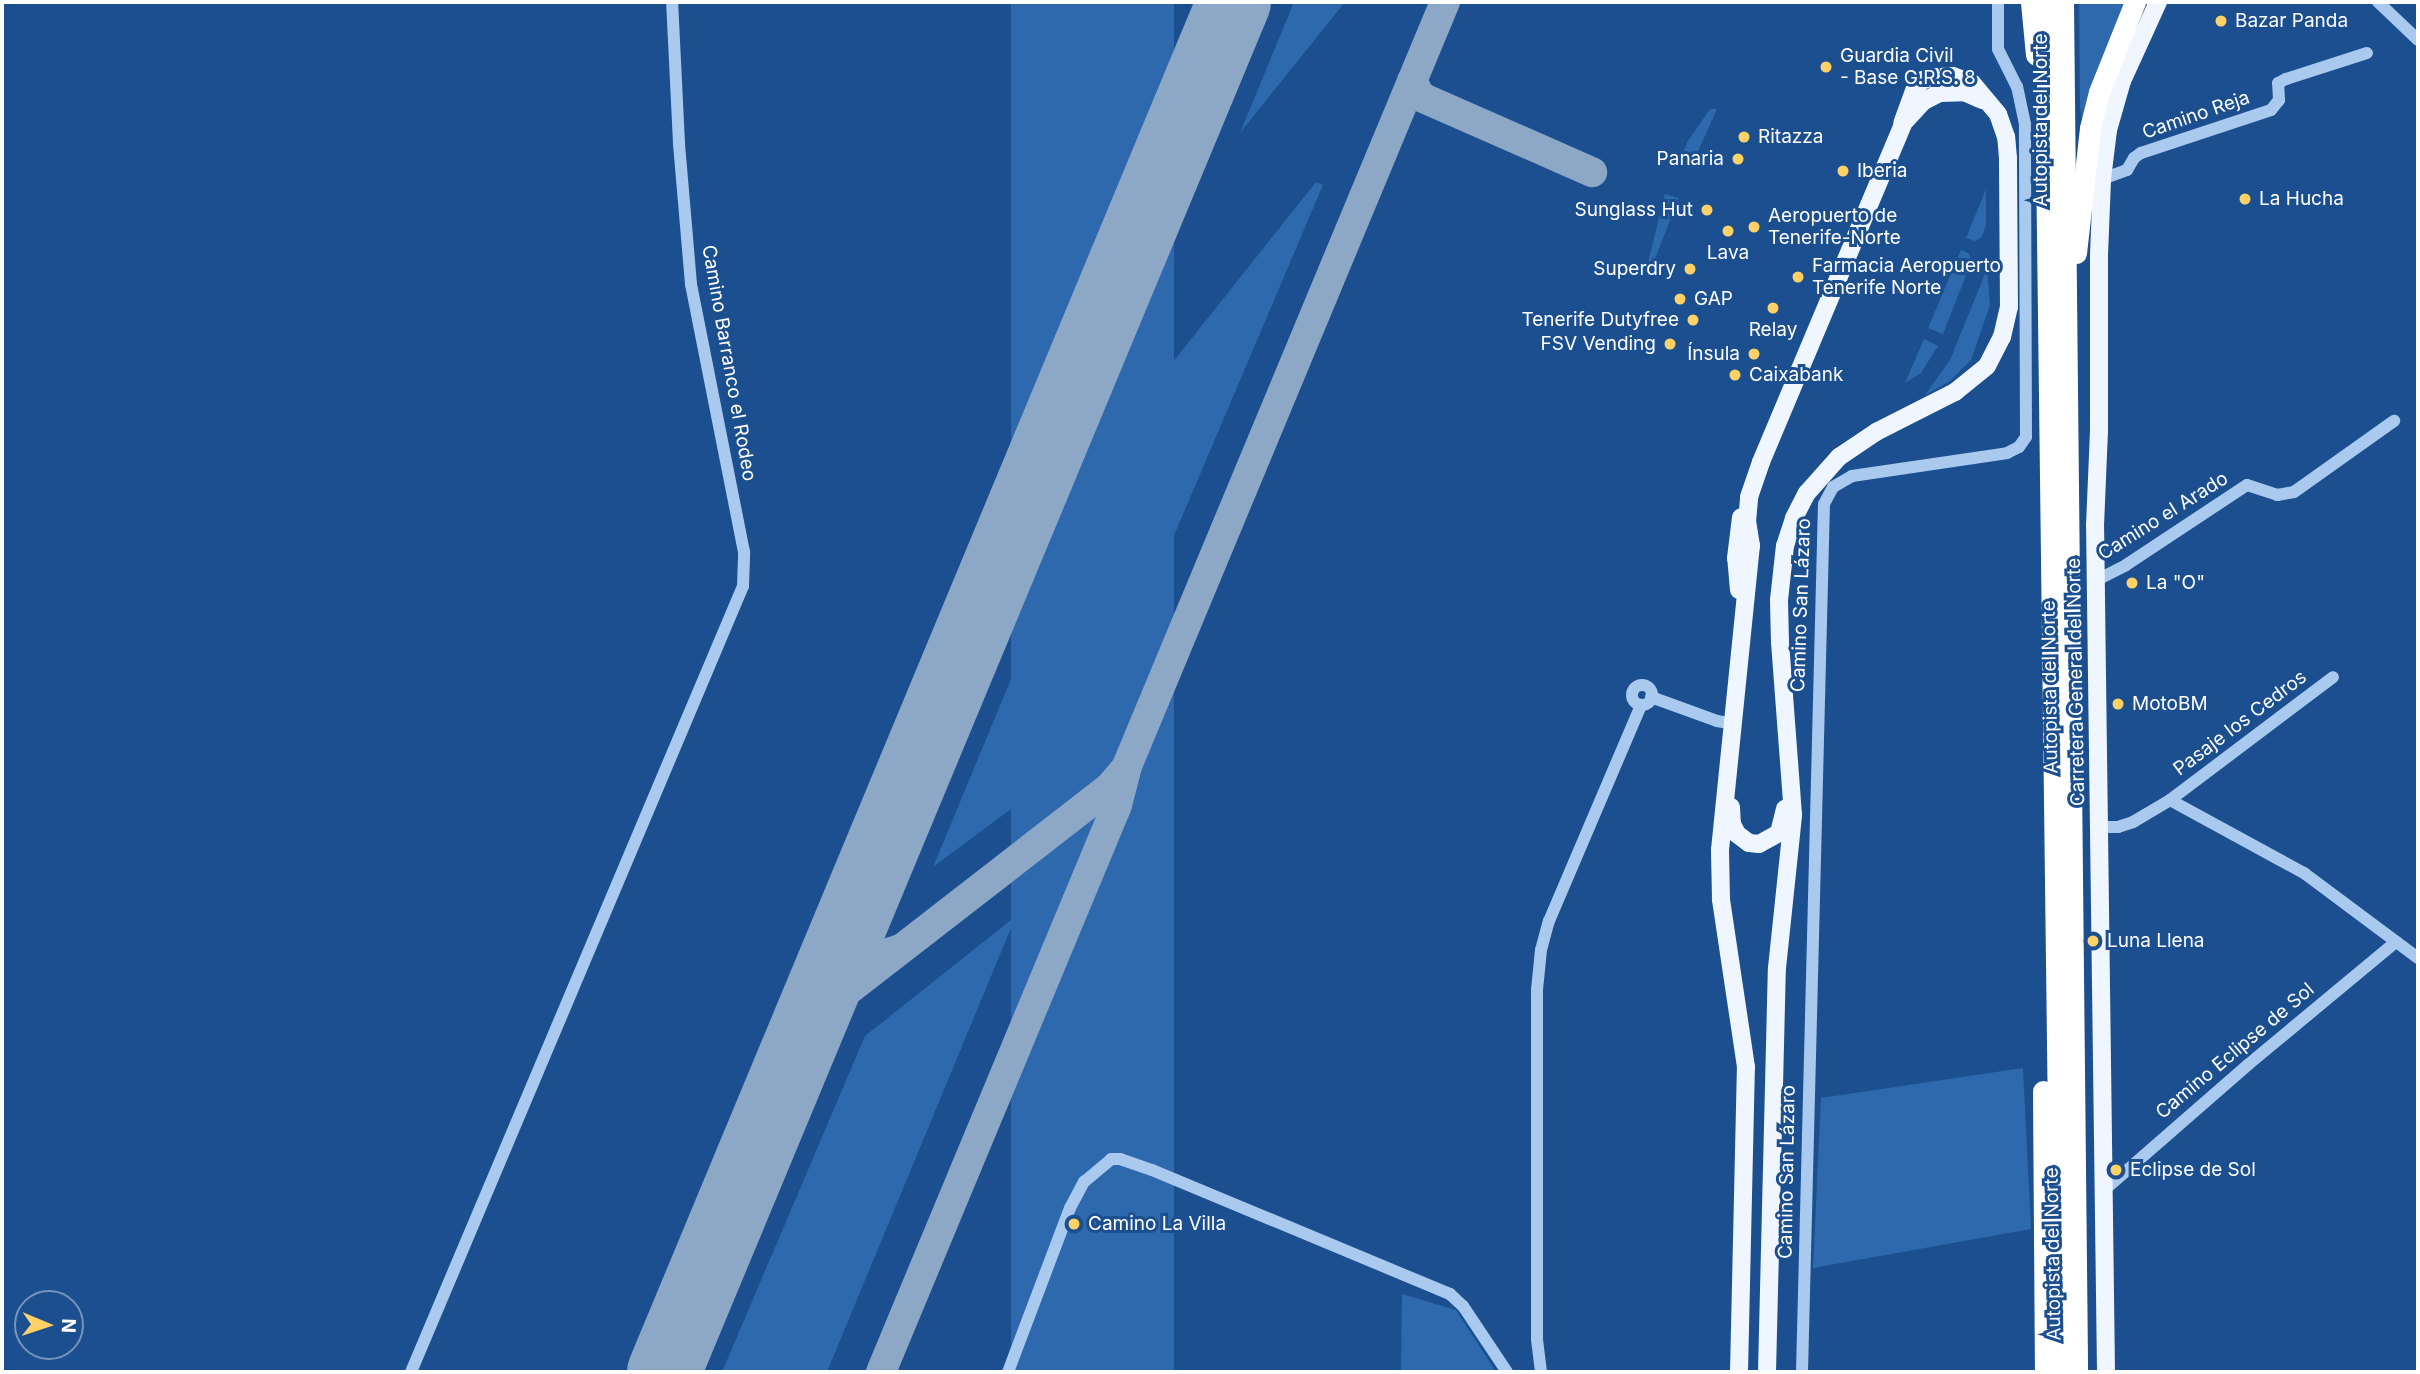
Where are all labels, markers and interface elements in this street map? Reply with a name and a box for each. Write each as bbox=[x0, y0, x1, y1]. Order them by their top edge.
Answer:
place label: Bazar Panda bbox=[2235, 10, 2348, 32]
marker: Bazar Panda bbox=[2213, 13, 2229, 29]
street label: Autopista del Norte bbox=[2030, 33, 2052, 207]
place label: Guardia Civil - Base G.R.S. 8 bbox=[1840, 45, 1976, 89]
marker: Guardia Civil - Base G.R.S. 8 bbox=[1818, 59, 1834, 75]
street label: Camino Reja bbox=[2139, 86, 2253, 144]
place label: Ritazza bbox=[1758, 126, 1823, 148]
marker: Ritazza bbox=[1736, 129, 1752, 145]
place label: Panaria bbox=[1657, 148, 1724, 170]
marker: Panaria bbox=[1730, 151, 1746, 167]
place label: Iberia bbox=[1857, 160, 1908, 182]
marker: Iberia bbox=[1835, 163, 1851, 179]
place label: La Hucha bbox=[2259, 188, 2344, 210]
marker: La Hucha bbox=[2237, 191, 2253, 207]
place label: Sunglass Hut bbox=[1574, 199, 1693, 221]
marker: Sunglass Hut bbox=[1699, 202, 1715, 218]
place label: Aeropuerto de Tenerife-Norte bbox=[1768, 205, 1901, 249]
marker: Aeropuerto de Tenerife-Norte bbox=[1746, 219, 1762, 235]
marker: Lava bbox=[1720, 223, 1736, 239]
place label: Lava bbox=[1707, 242, 1749, 264]
street label: Camino Barranco el Rodeo bbox=[697, 243, 761, 483]
place label: Farmacia Aeropuerto Tenerife Norte bbox=[1812, 255, 2001, 299]
place label: Superdry bbox=[1593, 258, 1676, 280]
marker: Superdry bbox=[1682, 261, 1698, 277]
marker: Farmacia Aeropuerto Tenerife Norte bbox=[1790, 269, 1806, 285]
place label: GAP bbox=[1694, 288, 1733, 310]
marker: GAP bbox=[1672, 291, 1688, 307]
marker: Relay bbox=[1765, 300, 1781, 316]
place label: Tenerife Dutyfree bbox=[1521, 309, 1679, 331]
marker: Tenerife Dutyfree bbox=[1685, 312, 1701, 328]
place label: Relay bbox=[1749, 319, 1797, 341]
place label: FSV Vending bbox=[1541, 333, 1656, 355]
marker: FSV Vending bbox=[1662, 336, 1678, 352]
place label: Ínsula bbox=[1687, 343, 1740, 365]
marker: Ínsula bbox=[1746, 346, 1762, 362]
place label: Caixabank bbox=[1749, 364, 1843, 386]
marker: Caixabank bbox=[1727, 367, 1743, 383]
street label: Camino el Arado bbox=[2094, 467, 2232, 565]
street label: Camino San Lázaro bbox=[1787, 518, 1815, 692]
street label: Carretera General del Norte bbox=[2062, 558, 2090, 806]
place label: La "O" bbox=[2146, 572, 2205, 594]
marker: La "O" bbox=[2124, 575, 2140, 591]
street label: Autopista del Norte bbox=[2037, 600, 2063, 774]
street label: Pasaje los Cedros bbox=[2169, 666, 2311, 780]
place label: MotoBM bbox=[2132, 693, 2208, 715]
marker: MotoBM bbox=[2110, 696, 2126, 712]
place label: Luna Llena bbox=[2107, 930, 2205, 952]
marker: Luna Llena bbox=[2085, 933, 2101, 949]
street label: Camino Eclipse de Sol bbox=[2151, 978, 2319, 1124]
street label: Camino San Lázaro bbox=[1774, 1085, 1800, 1259]
place label: Eclipse de Sol bbox=[2130, 1159, 2256, 1181]
marker: Eclipse de Sol bbox=[2108, 1162, 2124, 1178]
street label: Autopista del Norte bbox=[2040, 1167, 2066, 1341]
place label: Camino La Villa bbox=[1088, 1213, 1226, 1235]
marker: Camino La Villa bbox=[1066, 1216, 1082, 1232]
north arrow bbox=[14, 1290, 84, 1360]
text: N bbox=[57, 1318, 80, 1333]

